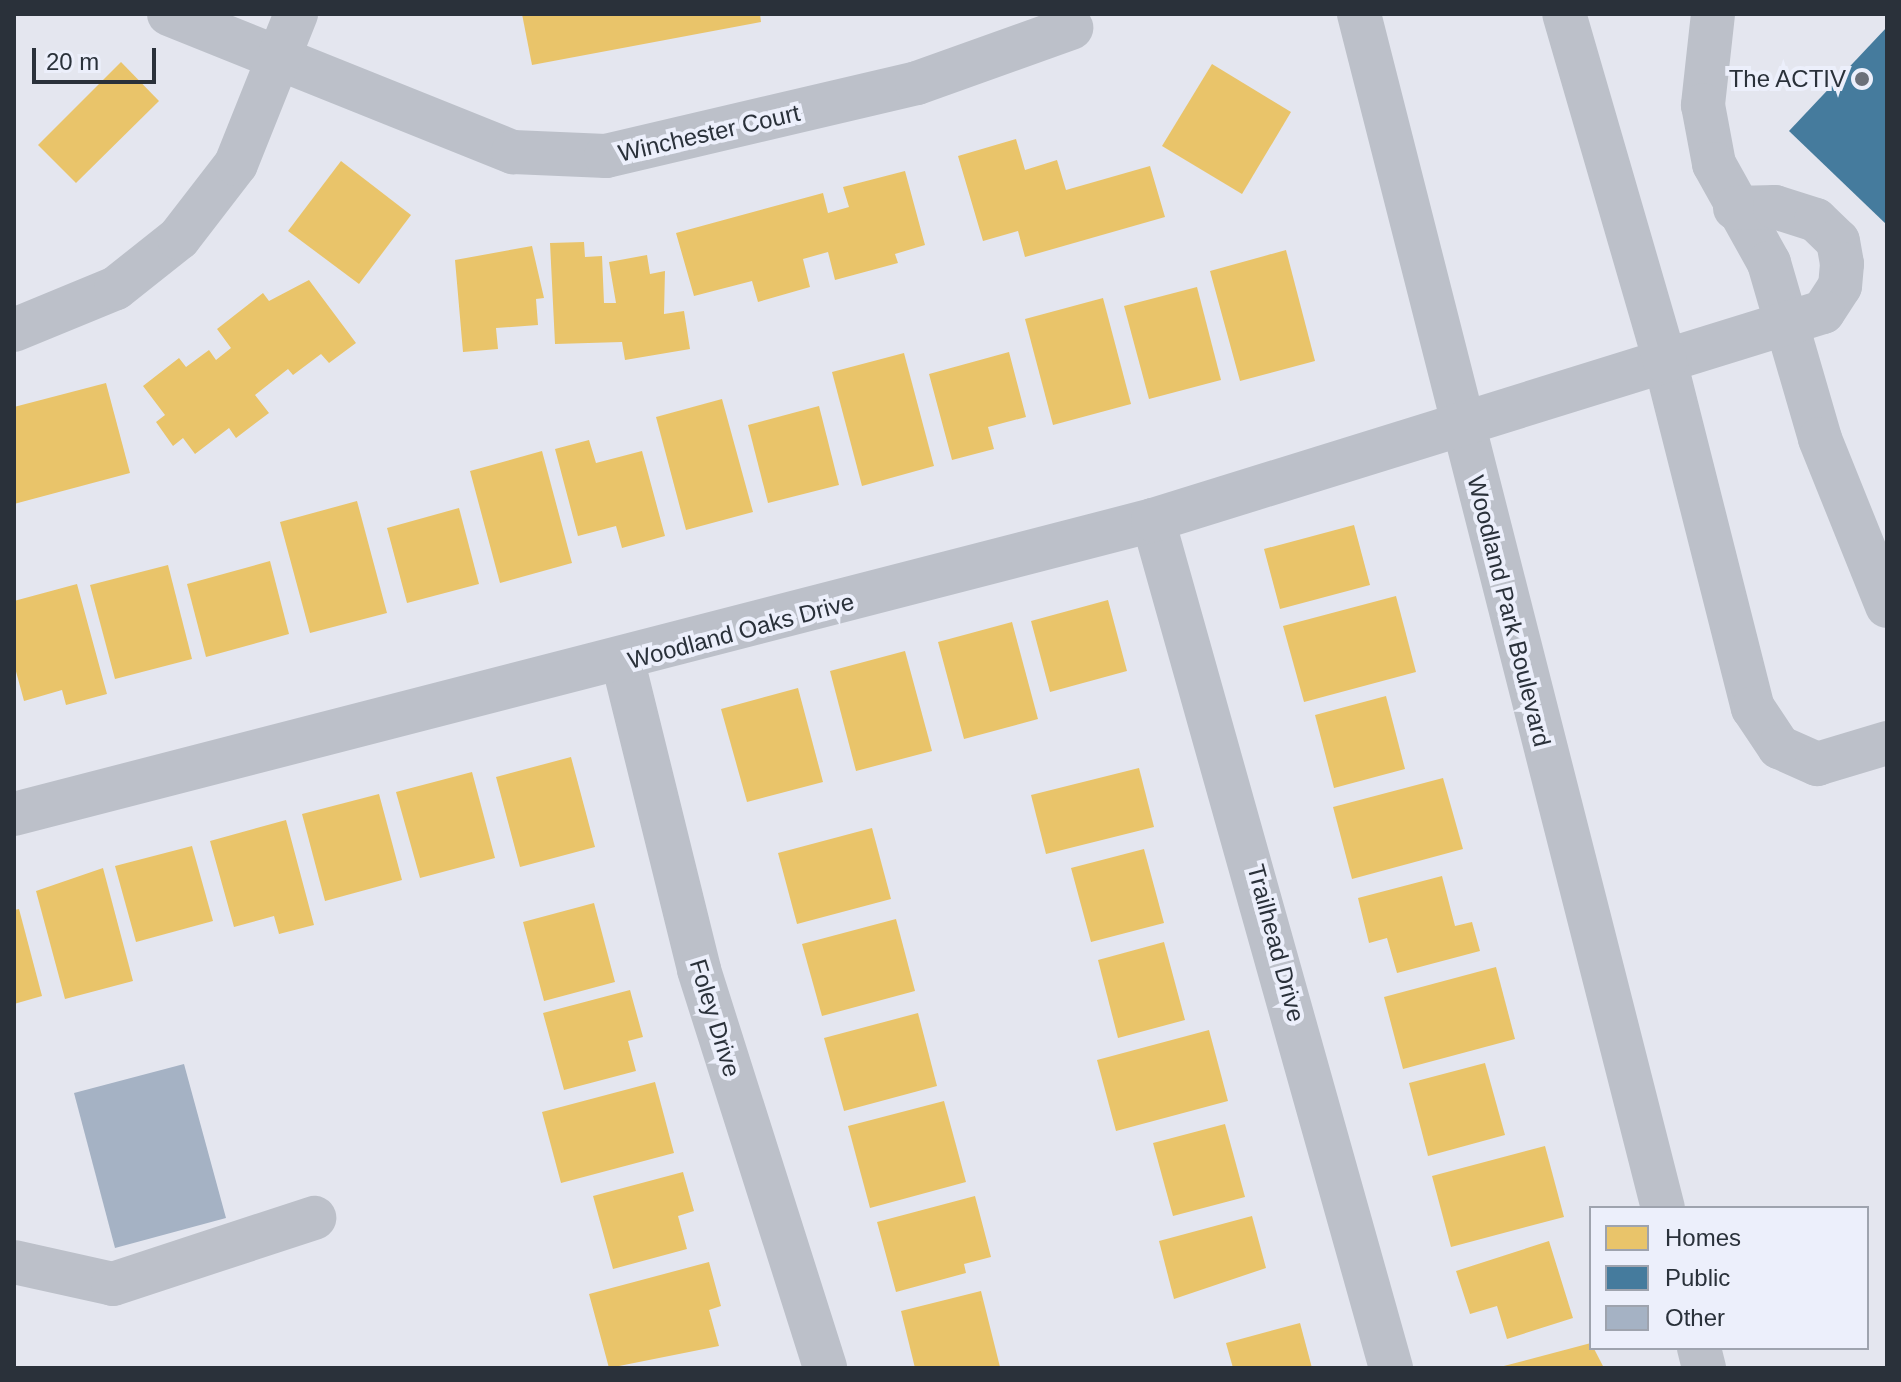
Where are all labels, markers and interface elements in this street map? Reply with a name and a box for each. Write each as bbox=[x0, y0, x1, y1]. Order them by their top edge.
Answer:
scale bar bbox=[36, 32, 160, 82]
text: 20 m bbox=[46, 48, 99, 75]
place label: The ACTIV bbox=[1727, 65, 1846, 93]
marker: The ACTIV bbox=[1853, 70, 1871, 88]
street label: Winchester Court bbox=[615, 98, 803, 168]
street label: Woodland Park Boulevard bbox=[1461, 472, 1557, 750]
street label: Woodland Oaks Drive bbox=[625, 587, 857, 675]
street label: Trailhead Drive bbox=[1241, 861, 1311, 1025]
street label: Foley Drive bbox=[683, 956, 747, 1080]
legend bbox=[1589, 1206, 1869, 1350]
text: Homes bbox=[1665, 1224, 1741, 1251]
text: Public bbox=[1665, 1264, 1730, 1291]
text: Other bbox=[1665, 1304, 1725, 1331]

